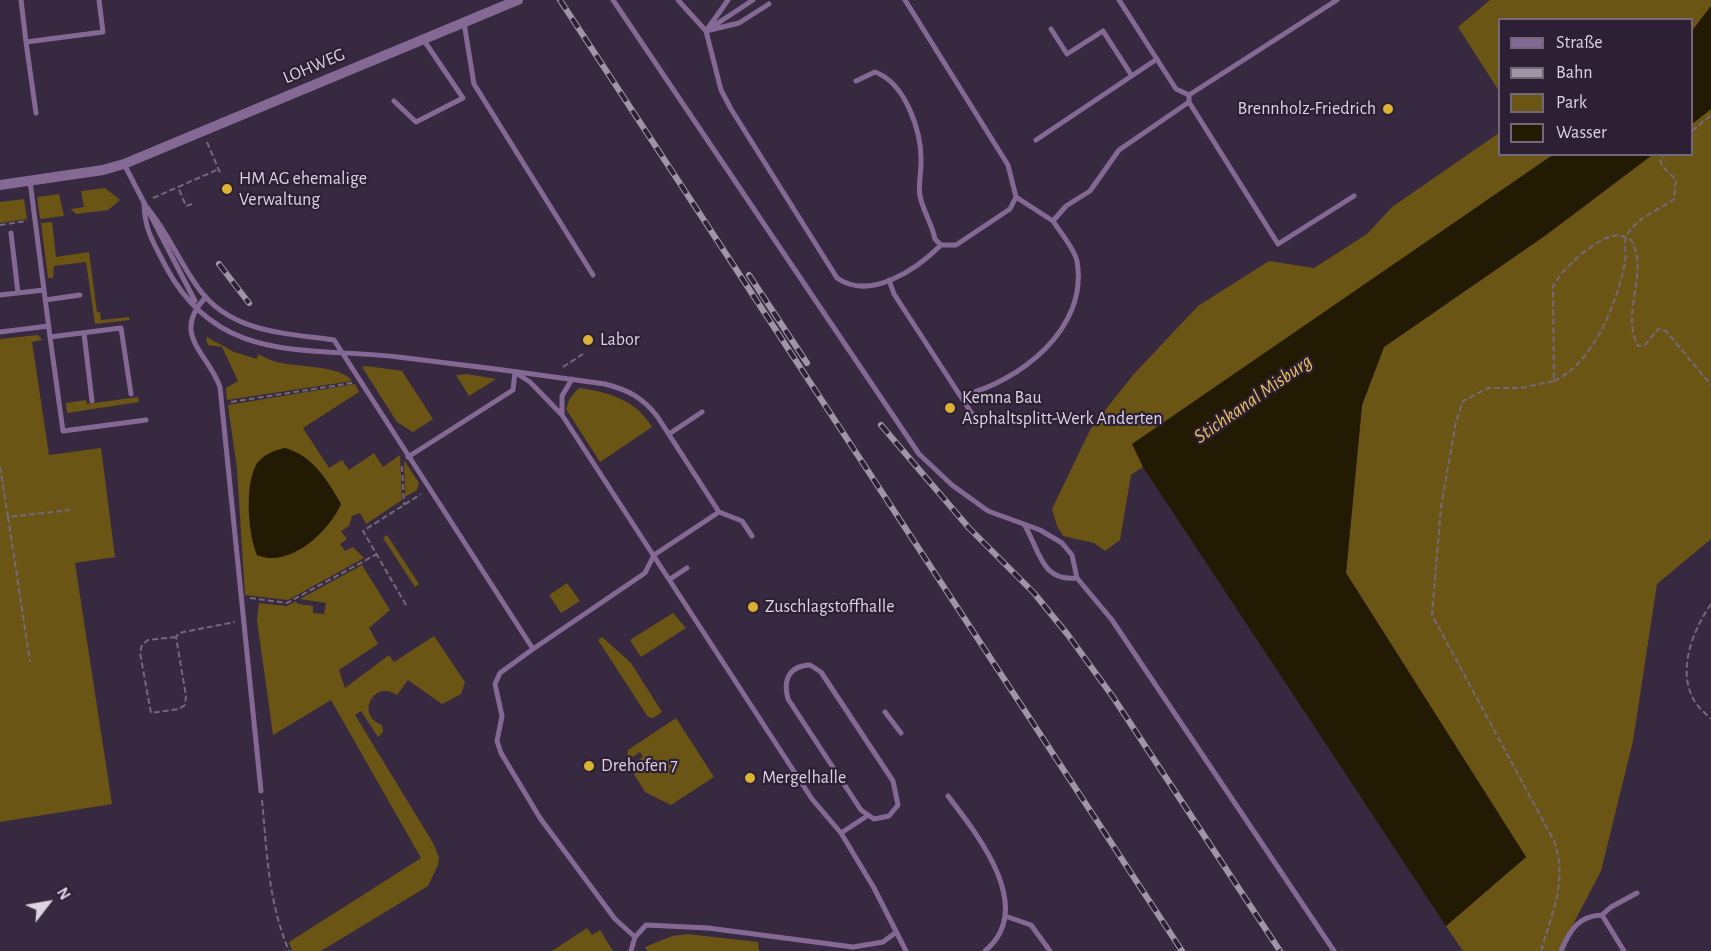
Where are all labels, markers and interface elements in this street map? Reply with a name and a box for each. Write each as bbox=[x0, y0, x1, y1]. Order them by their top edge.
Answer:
legend bbox=[1498, 18, 1693, 156]
text: Straße bbox=[1556, 34, 1602, 52]
street label: LOHWEG bbox=[280, 43, 348, 89]
text: Bahn bbox=[1556, 64, 1592, 82]
text: Park bbox=[1556, 94, 1587, 112]
place label: Brennholz-Friedrich bbox=[1238, 98, 1376, 120]
marker: Brennholz-Friedrich bbox=[1381, 102, 1395, 116]
text: Wasser bbox=[1556, 124, 1607, 142]
place label: HM AG ehemalige Verwaltung bbox=[239, 168, 367, 210]
marker: HM AG ehemalige Verwaltung bbox=[220, 182, 234, 196]
place label: Labor bbox=[600, 329, 640, 351]
marker: Labor bbox=[581, 333, 595, 347]
water label: Stichkanal Misburg bbox=[1189, 349, 1317, 449]
place label: Kemna Bau Asphaltsplitt-Werk Anderten bbox=[962, 387, 1163, 430]
marker: Kemna Bau Asphaltsplitt-Werk Anderten bbox=[943, 401, 957, 415]
place label: Zuschlagstoffhalle bbox=[765, 596, 895, 618]
marker: Zuschlagstoffhalle bbox=[746, 600, 760, 614]
place label: Drehofen 7 bbox=[601, 755, 678, 777]
marker: Drehofen 7 bbox=[582, 759, 596, 773]
place label: Mergelhalle bbox=[762, 767, 846, 789]
marker: Mergelhalle bbox=[743, 771, 757, 785]
north arrow bbox=[18, 873, 78, 933]
text: N bbox=[54, 885, 73, 903]

